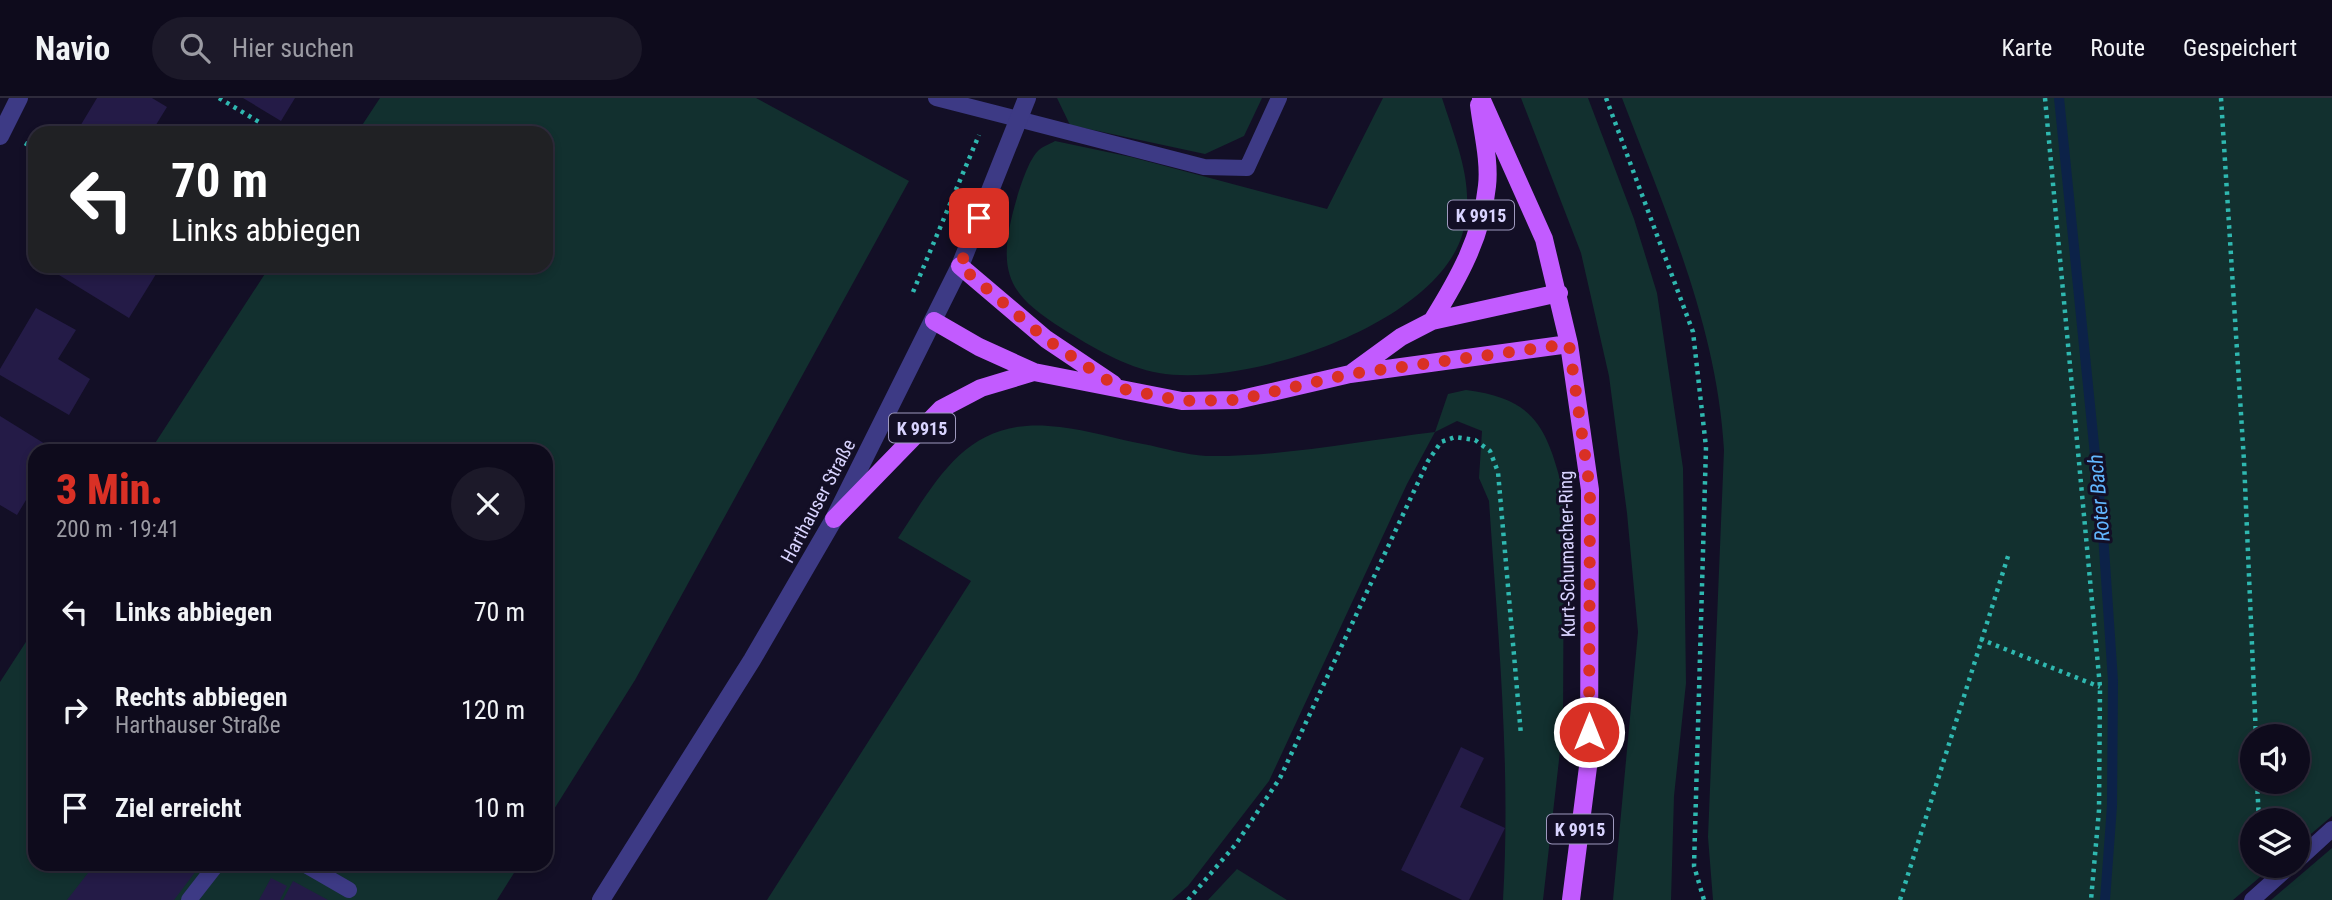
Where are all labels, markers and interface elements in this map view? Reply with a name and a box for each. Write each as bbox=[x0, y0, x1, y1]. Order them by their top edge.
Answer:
search box bbox=[152, 17, 642, 80]
text: Navio bbox=[35, 29, 110, 68]
icon: search bbox=[176, 29, 214, 67]
text: Hier suchen bbox=[232, 33, 354, 63]
text: Karte bbox=[2002, 34, 2052, 62]
text: Route bbox=[2090, 34, 2145, 62]
text: Gespeichert bbox=[2183, 34, 2297, 62]
text: 70 m bbox=[171, 152, 268, 209]
icon: left bbox=[56, 154, 147, 245]
pin bbox=[949, 188, 1009, 248]
icon: arrive bbox=[960, 199, 998, 237]
road number: K 9915 bbox=[1448, 201, 1514, 230]
text: Links abbiegen bbox=[171, 211, 361, 249]
road number: K 9915 bbox=[889, 414, 955, 442]
street label: Harthauser Straße bbox=[776, 435, 860, 567]
water label: Roter Bach bbox=[2083, 453, 2115, 543]
text: 3 Min. bbox=[56, 465, 163, 514]
button: close bbox=[451, 467, 525, 541]
street label: Kurt-Schumacher-Ring bbox=[1554, 470, 1580, 638]
text: 200 m · 19:41 bbox=[56, 516, 180, 543]
icon: left bbox=[56, 593, 94, 631]
text: Links abbiegen bbox=[115, 597, 272, 627]
text: 70 m bbox=[474, 597, 525, 627]
text: Rechts abbiegen bbox=[115, 682, 288, 712]
icon: right bbox=[56, 691, 94, 729]
text: 120 m bbox=[461, 695, 525, 725]
position arrow bbox=[1552, 695, 1626, 769]
text: Harthauser Straße bbox=[115, 712, 281, 739]
map controls bbox=[2240, 724, 2310, 878]
button: sound bbox=[2240, 724, 2310, 794]
icon: arrive bbox=[56, 789, 94, 827]
text: Ziel erreicht bbox=[115, 793, 241, 823]
text: 10 m bbox=[474, 793, 525, 823]
button: layers bbox=[2240, 808, 2310, 878]
road number: K 9915 bbox=[1547, 814, 1613, 844]

